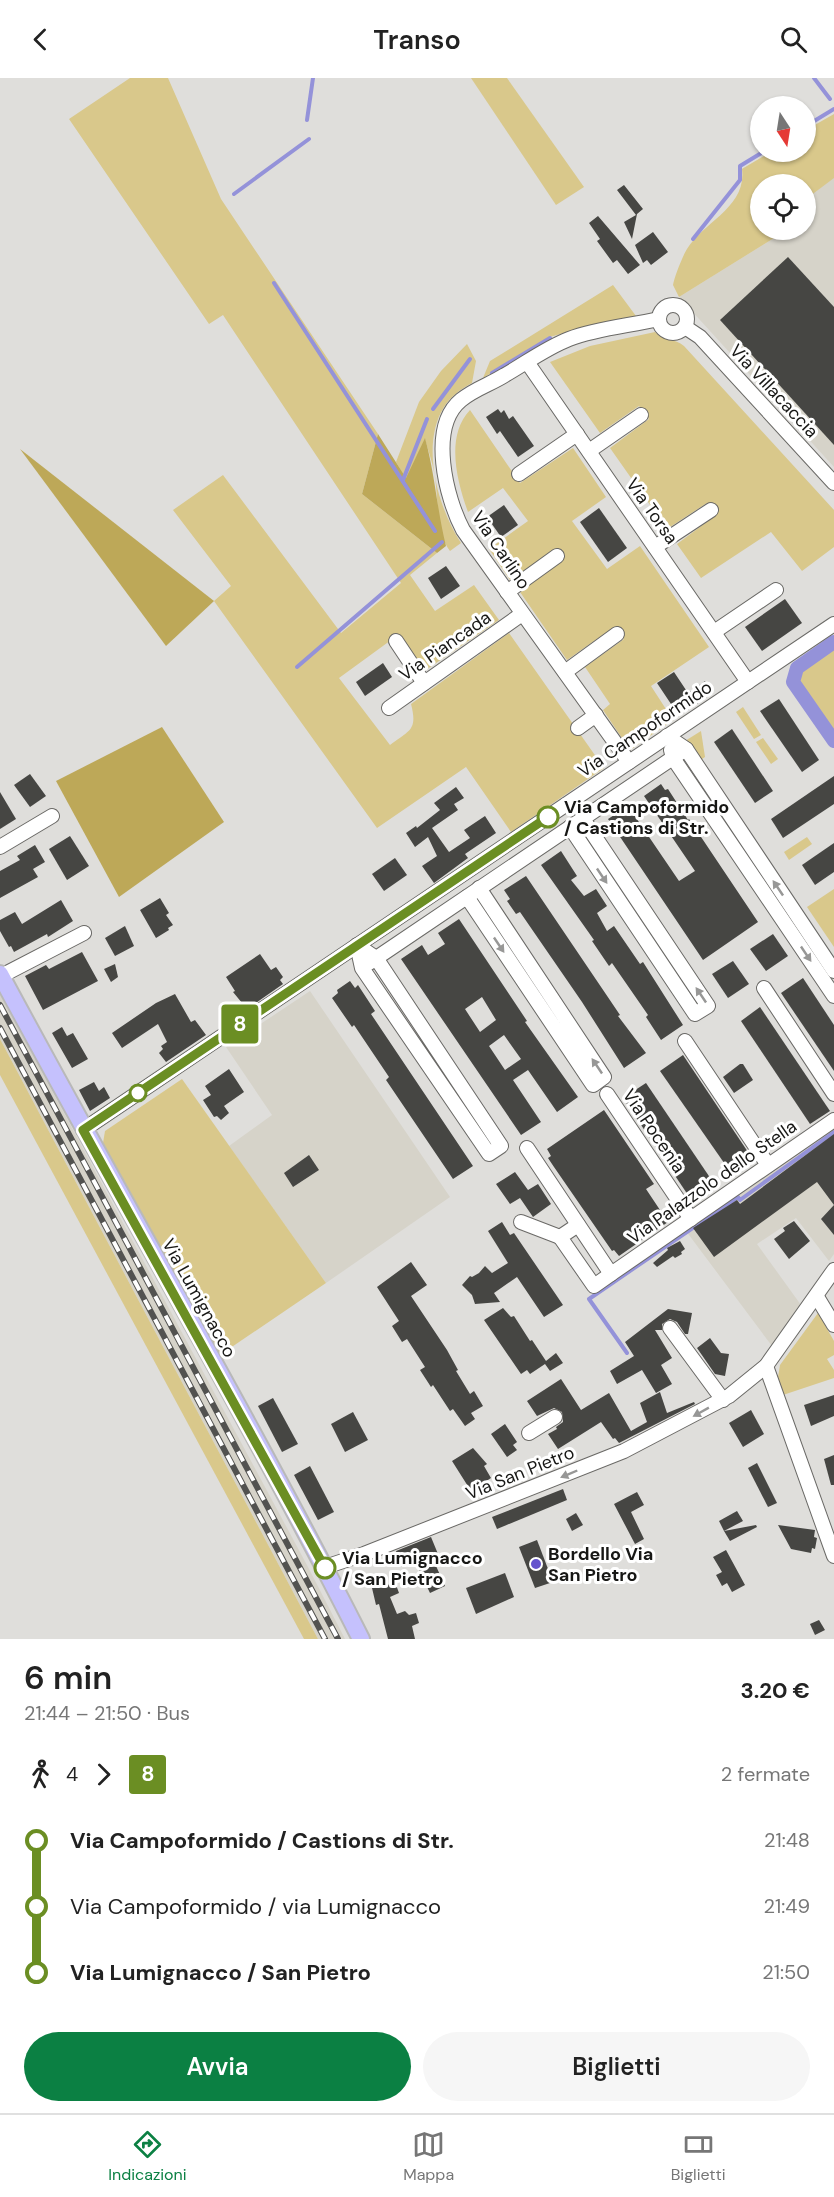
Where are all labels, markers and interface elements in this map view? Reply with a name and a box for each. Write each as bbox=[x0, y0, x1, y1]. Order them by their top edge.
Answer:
text: Transo bbox=[373, 22, 461, 57]
icon: back bbox=[24, 23, 57, 56]
icon: search bbox=[777, 23, 810, 56]
north arrow bbox=[750, 96, 816, 162]
map controls bbox=[750, 96, 816, 240]
button: locate bbox=[750, 174, 816, 240]
street label: Via Villacaccia bbox=[724, 339, 824, 443]
street label: Via Torsa bbox=[620, 473, 684, 549]
street label: Via Carlino bbox=[466, 506, 536, 594]
street label: Via Piancada bbox=[394, 605, 496, 687]
street label: Via Campoformido bbox=[573, 675, 717, 783]
place label: Via Campoformido / Castions di Str. bbox=[564, 795, 729, 840]
marker: Via Campoformido / Castions di Str. bbox=[537, 806, 559, 828]
one-way arrow bbox=[596, 868, 607, 884]
one-way arrow bbox=[772, 880, 784, 896]
one-way arrow bbox=[494, 937, 505, 954]
one-way arrow bbox=[800, 946, 812, 962]
one-way arrow bbox=[696, 987, 707, 1003]
line badge: 8 bbox=[220, 1004, 260, 1044]
text: 8 bbox=[233, 1010, 247, 1038]
one-way arrow bbox=[592, 1058, 603, 1074]
unlabelled marker bbox=[129, 1084, 147, 1102]
street label: Via Pocenia bbox=[617, 1084, 691, 1178]
street label: Via Palazzolo dello Stella bbox=[623, 1114, 801, 1250]
street label: Via Lumignacco bbox=[156, 1234, 242, 1362]
one-way arrow bbox=[692, 1407, 709, 1417]
street label: Via San Pietro bbox=[462, 1440, 578, 1506]
one-way arrow bbox=[560, 1469, 578, 1479]
place label: Bordello Via San Pietro bbox=[548, 1542, 653, 1587]
place label: Via Lumignacco / San Pietro bbox=[342, 1546, 483, 1591]
marker: Via Lumignacco / San Pietro bbox=[314, 1557, 336, 1579]
marker: Bordello Via San Pietro bbox=[529, 1557, 543, 1571]
text: 6 min bbox=[24, 1656, 112, 1699]
text: 3.20 € bbox=[741, 1676, 810, 1705]
text: 21:44 – 21:50 · Bus bbox=[24, 1700, 190, 1726]
icon: walk bbox=[24, 1758, 57, 1791]
icon: forward bbox=[87, 1758, 120, 1791]
text: 8 bbox=[141, 1760, 154, 1788]
text: 4 bbox=[66, 1761, 78, 1787]
text: 2 fermate bbox=[721, 1761, 810, 1787]
text: Via Campoformido / Castions di Str. bbox=[70, 1826, 454, 1855]
text: 21:48 bbox=[764, 1827, 810, 1853]
text: Via Campoformido / via Lumignacco bbox=[70, 1892, 441, 1921]
text: 21:49 bbox=[764, 1893, 810, 1919]
text: Via Lumignacco / San Pietro bbox=[70, 1958, 371, 1987]
text: 21:50 bbox=[762, 1959, 810, 1985]
button: Avvia bbox=[24, 2032, 411, 2101]
button: Biglietti bbox=[423, 2032, 810, 2101]
tab: Indicazioni bbox=[108, 2128, 187, 2185]
tab: Mappa bbox=[403, 2128, 454, 2185]
tab: Biglietti bbox=[671, 2128, 726, 2185]

